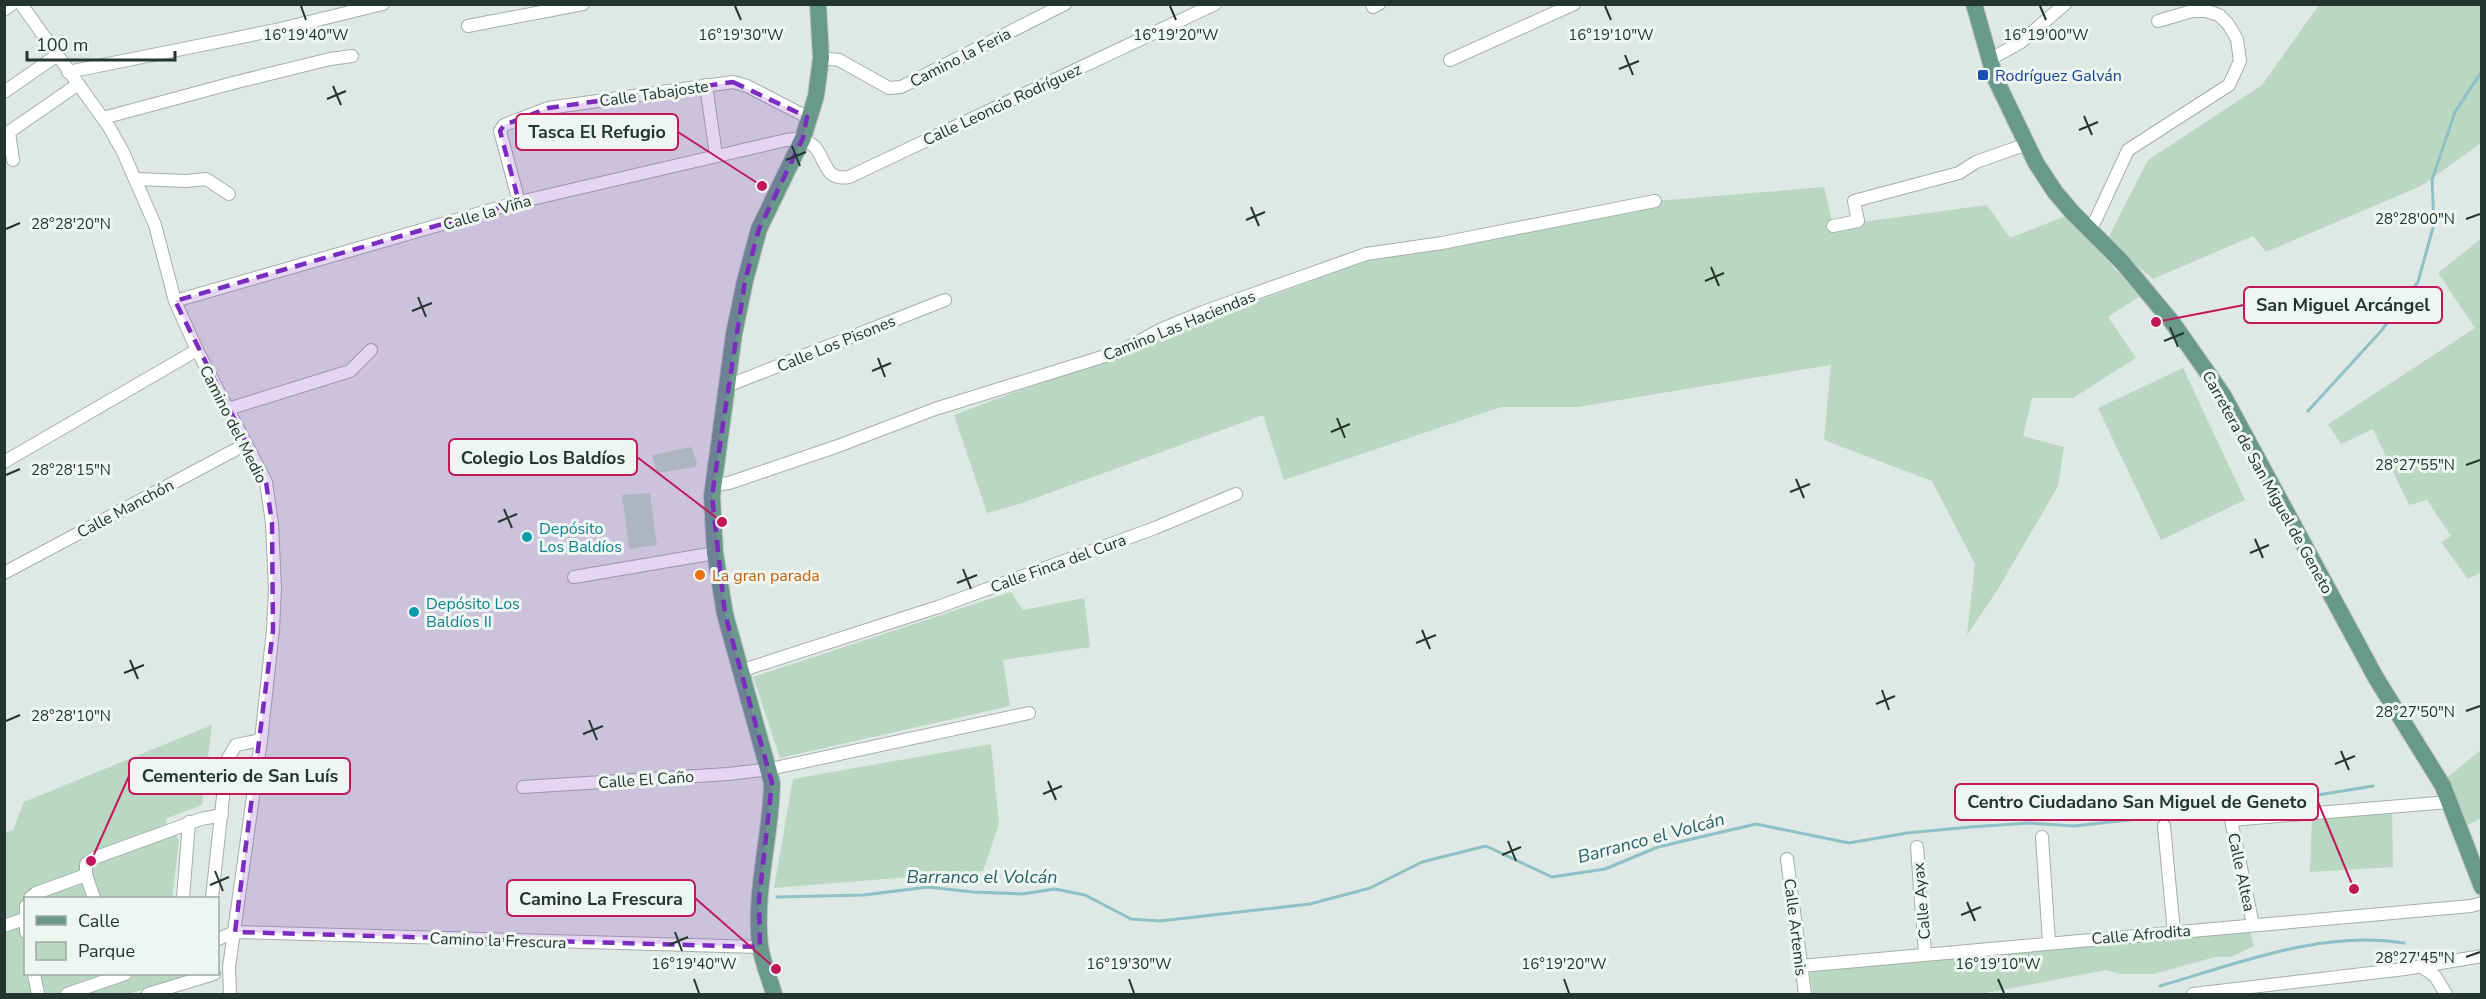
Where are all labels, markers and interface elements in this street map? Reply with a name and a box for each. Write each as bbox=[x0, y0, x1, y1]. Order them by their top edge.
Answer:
street label: Camino la Feria bbox=[906, 23, 1015, 93]
scale bar bbox=[27, 24, 176, 62]
text: 16°19'40"W bbox=[263, 25, 349, 45]
text: 16°19'30"W bbox=[698, 25, 784, 45]
text: 16°19'20"W bbox=[1133, 25, 1219, 45]
text: 16°19'10"W bbox=[1568, 25, 1654, 45]
text: 16°19'00"W bbox=[2003, 25, 2089, 45]
text: 100 m bbox=[36, 33, 88, 57]
street label: Calle Leoncio Rodríguez bbox=[920, 58, 1085, 151]
place label: Rodríguez Galván bbox=[1995, 65, 2122, 87]
marker: Rodríguez Galván bbox=[1976, 68, 1990, 82]
street label: Calle Tabajoste bbox=[598, 75, 710, 113]
callout: Tasca El Refugio bbox=[516, 114, 678, 150]
text: Tasca El Refugio bbox=[528, 120, 666, 144]
street label: Calle la Viña bbox=[441, 190, 534, 236]
text: 28°28'00"N bbox=[2375, 209, 2455, 229]
text: 28°28'20"N bbox=[31, 214, 111, 234]
street label: Camino Las Haciendas bbox=[1100, 285, 1259, 367]
callout: San Miguel Arcángel bbox=[2244, 287, 2442, 323]
text: San Miguel Arcángel bbox=[2256, 293, 2430, 317]
street label: Calle Los Pisones bbox=[774, 310, 899, 378]
street label: Camino del Medio bbox=[194, 362, 272, 487]
street label: Carretera de San Miguel de Geneto bbox=[2196, 367, 2338, 598]
callout: Colegio Los Baldíos bbox=[449, 439, 637, 475]
text: Colegio Los Baldíos bbox=[461, 446, 625, 470]
text: 28°27'55"N bbox=[2375, 455, 2455, 475]
text: 28°28'15"N bbox=[31, 460, 111, 480]
street label: Calle Manchón bbox=[73, 474, 178, 544]
place label: Depósito Los Baldíos bbox=[539, 518, 622, 558]
street label: Calle Finca del Cura bbox=[987, 529, 1129, 599]
marker: Depósito Los Baldíos bbox=[520, 530, 534, 544]
place label: La gran parada bbox=[712, 565, 820, 587]
marker: La gran parada bbox=[693, 568, 707, 582]
place label: Depósito Los Baldíos II bbox=[426, 593, 520, 633]
marker: Depósito Los Baldíos II bbox=[407, 605, 421, 619]
text: 28°27'50"N bbox=[2375, 702, 2455, 722]
text: 28°28'10"N bbox=[31, 706, 111, 726]
callout: Cementerio de San Luís bbox=[129, 758, 350, 794]
text: Cementerio de San Luís bbox=[142, 764, 339, 788]
street label: Calle El Caño bbox=[597, 766, 695, 794]
callout: Centro Ciudadano San Miguel de Geneto bbox=[1955, 784, 2318, 820]
text: Centro Ciudadano San Miguel de Geneto bbox=[1967, 790, 2307, 814]
water label: Barranco el Volcán bbox=[1575, 807, 1727, 869]
street label: Calle Altea bbox=[2222, 831, 2260, 914]
street label: Calle Ayax bbox=[1908, 861, 1936, 940]
water label: Barranco el Volcán bbox=[906, 865, 1058, 889]
street label: Calle Artemis bbox=[1778, 877, 1812, 977]
callout: Camino La Frescura bbox=[507, 880, 695, 916]
text: Camino La Frescura bbox=[519, 887, 683, 911]
legend bbox=[24, 897, 219, 975]
text: Calle bbox=[78, 909, 120, 933]
street label: Calle Afrodita bbox=[2091, 920, 2192, 950]
street label: Camino la Frescura bbox=[429, 928, 567, 954]
text: Parque bbox=[78, 939, 135, 963]
text: 28°27'45"N bbox=[2375, 948, 2455, 968]
text: 16°19'40"W bbox=[651, 954, 737, 974]
text: 16°19'30"W bbox=[1086, 954, 1172, 974]
text: 16°19'20"W bbox=[1521, 954, 1607, 974]
text: 16°19'10"W bbox=[1955, 954, 2041, 974]

